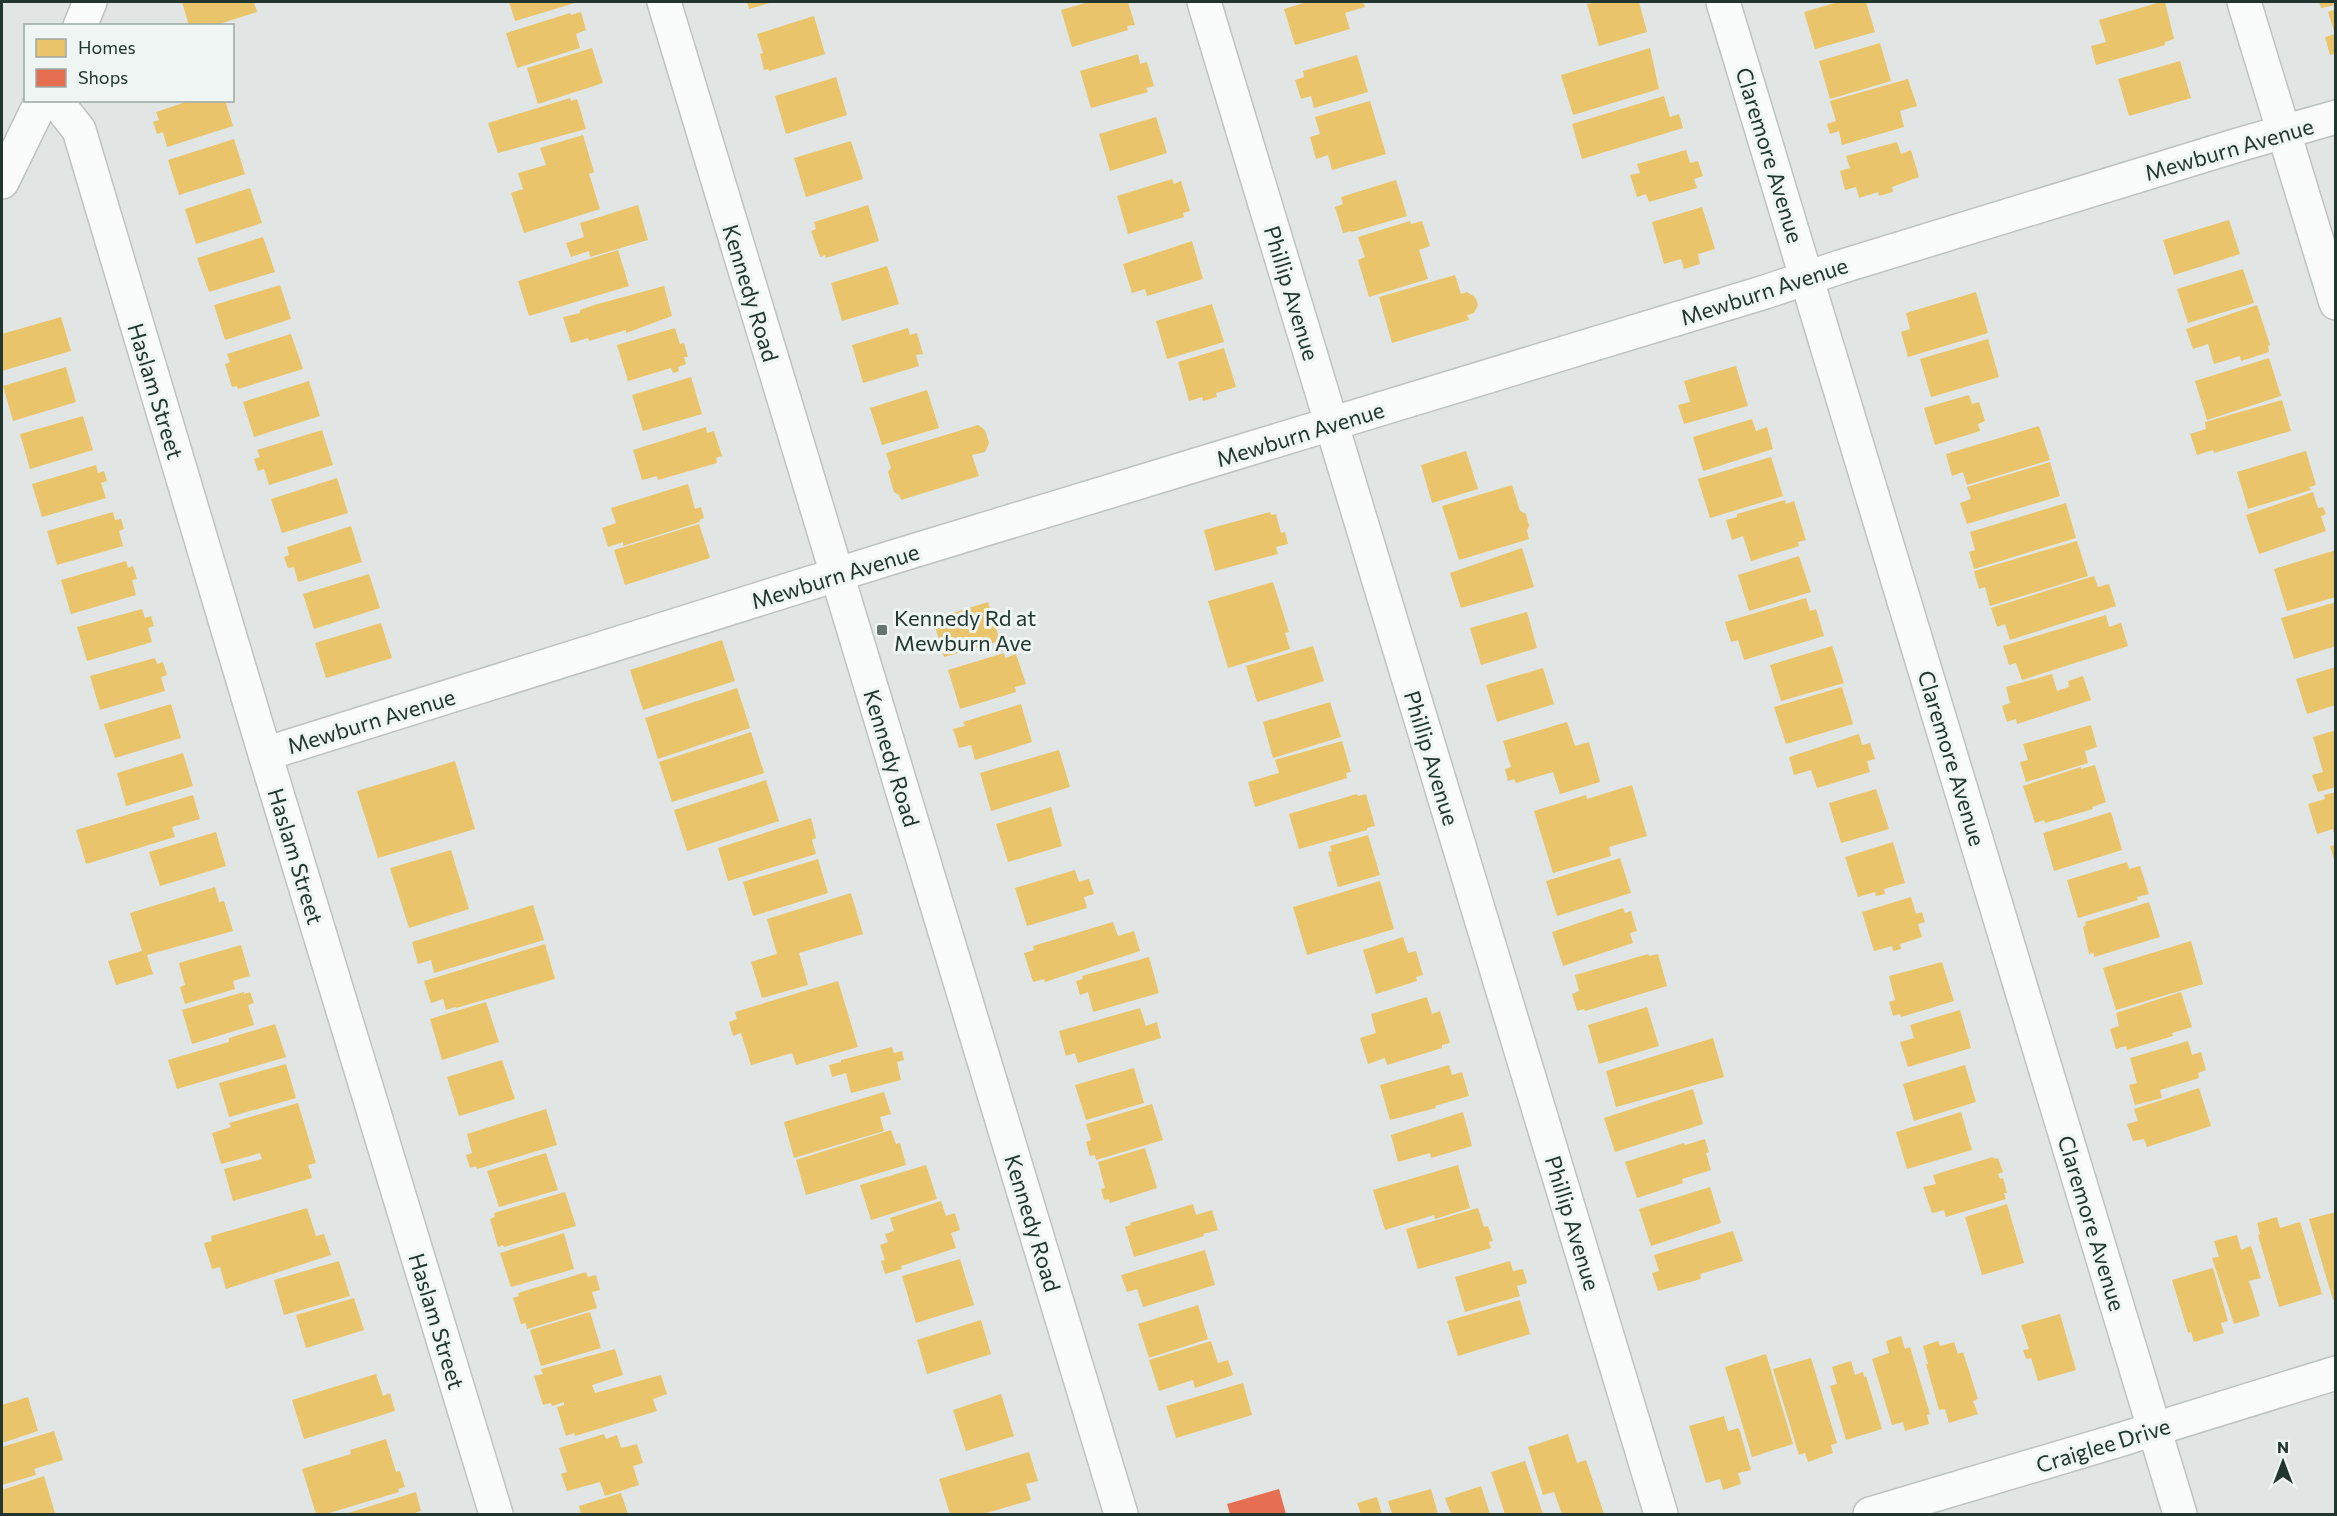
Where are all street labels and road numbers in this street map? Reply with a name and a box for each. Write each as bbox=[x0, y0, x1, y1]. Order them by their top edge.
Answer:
street label: Claremore Avenue bbox=[1730, 64, 1810, 246]
street label: Mewburn Avenue bbox=[2142, 112, 2316, 186]
street label: Kennedy Road bbox=[717, 221, 785, 365]
street label: Phillip Avenue bbox=[1259, 222, 1325, 364]
street label: Mewburn Avenue bbox=[1677, 251, 1851, 331]
street label: Haslam Street bbox=[123, 320, 189, 462]
street label: Mewburn Avenue bbox=[1213, 396, 1387, 472]
street label: Mewburn Avenue bbox=[748, 538, 922, 614]
street label: Claremore Avenue bbox=[1912, 667, 1992, 849]
street label: Mewburn Avenue bbox=[284, 683, 458, 759]
street label: Kennedy Road bbox=[858, 686, 926, 830]
street label: Phillip Avenue bbox=[1399, 687, 1465, 829]
street label: Haslam Street bbox=[263, 785, 329, 927]
street label: Claremore Avenue bbox=[2052, 1132, 2132, 1314]
street label: Kennedy Road bbox=[999, 1151, 1067, 1295]
street label: Phillip Avenue bbox=[1540, 1152, 1606, 1294]
street label: Haslam Street bbox=[404, 1250, 470, 1392]
street label: Craiglee Drive bbox=[2033, 1412, 2173, 1478]

